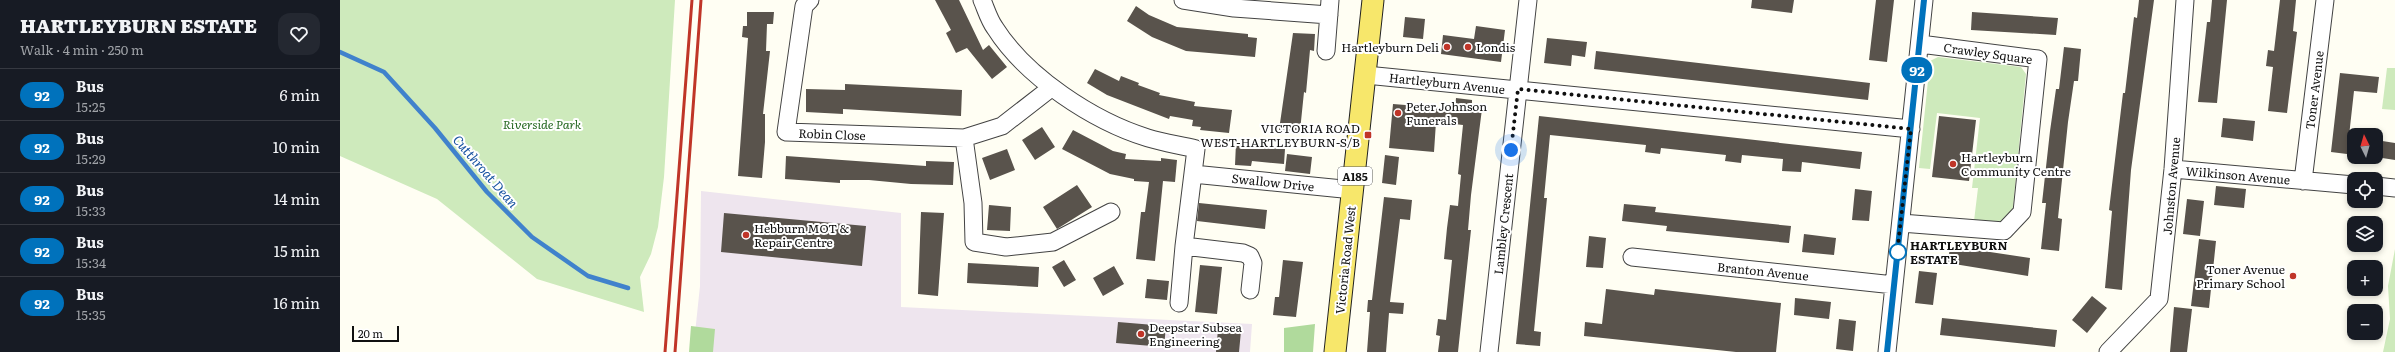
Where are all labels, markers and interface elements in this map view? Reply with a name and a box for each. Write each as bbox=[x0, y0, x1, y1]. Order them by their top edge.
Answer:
text: HARTLEYBURN ESTATE bbox=[20, 11, 257, 39]
button: heart bbox=[278, 13, 320, 55]
place label: Hartleyburn Deli bbox=[1341, 38, 1439, 56]
place label: Londis bbox=[1476, 38, 1516, 56]
street label: Crawley Square bbox=[1942, 38, 2034, 68]
text: Walk · 4 min · 250 m bbox=[20, 40, 144, 59]
marker: Hartleyburn Deli bbox=[1442, 42, 1452, 52]
marker: Londis bbox=[1463, 42, 1473, 52]
street label: Toner Avenue bbox=[2300, 50, 2328, 130]
line badge: 92 bbox=[1899, 57, 1935, 83]
text: 92 bbox=[1909, 60, 1925, 80]
street label: Hartleyburn Avenue bbox=[1388, 68, 1506, 98]
text: Bus bbox=[76, 74, 104, 97]
text: 6 min bbox=[279, 83, 320, 106]
text: 92 bbox=[34, 85, 50, 105]
text: 15:25 bbox=[76, 97, 105, 116]
place label: Peter Johnson Funerals bbox=[1406, 97, 1487, 129]
marker: Peter Johnson Funerals bbox=[1393, 108, 1403, 118]
park label: Riverside Park bbox=[503, 115, 582, 133]
place label: VICTORIA ROAD WEST-HARTLEYBURN-S/B bbox=[1201, 119, 1360, 151]
street label: Robin Close bbox=[798, 124, 866, 144]
text: Bus bbox=[76, 126, 104, 149]
north arrow bbox=[2347, 128, 2383, 164]
map controls bbox=[2347, 128, 2383, 340]
marker: VICTORIA ROAD WEST-HARTLEYBURN-S/B bbox=[1363, 130, 1373, 140]
water label: Cutthroat Dean bbox=[449, 131, 523, 212]
text: 10 min bbox=[273, 135, 320, 158]
street label: Johnston Avenue bbox=[2158, 136, 2184, 236]
text: 92 bbox=[34, 137, 50, 157]
your location bbox=[1501, 140, 1521, 160]
place label: Hartleyburn Community Centre bbox=[1961, 148, 2071, 180]
text: 15:29 bbox=[76, 149, 105, 168]
marker: Hartleyburn Community Centre bbox=[1948, 159, 1958, 169]
street label: Wilkinson Avenue bbox=[2185, 161, 2291, 189]
road number: A185 bbox=[1338, 167, 1372, 185]
street label: Swallow Drive bbox=[1231, 169, 1315, 195]
street label: Lambley Crescent bbox=[1489, 172, 1517, 275]
button: locate bbox=[2347, 172, 2383, 208]
text: Bus bbox=[76, 178, 104, 201]
text: 14 min bbox=[274, 187, 320, 210]
text: 92 bbox=[34, 189, 50, 209]
text: 15:33 bbox=[76, 201, 106, 220]
street label: Victoria Road West bbox=[1330, 205, 1360, 315]
button: layers bbox=[2347, 216, 2383, 252]
place label: Hebburn MOT & Repair Centre bbox=[754, 219, 849, 251]
text: Bus bbox=[76, 230, 104, 253]
marker: Hebburn MOT & Repair Centre bbox=[741, 230, 751, 240]
place label: HARTLEYBURN ESTATE bbox=[1910, 236, 2008, 268]
text: 15 min bbox=[274, 239, 320, 262]
text: 92 bbox=[34, 241, 50, 261]
marker: HARTLEYBURN ESTATE bbox=[1889, 243, 1907, 261]
text: 15:34 bbox=[76, 253, 106, 272]
street label: Branton Avenue bbox=[1716, 257, 1810, 285]
place label: Toner Avenue Primary School bbox=[2196, 260, 2285, 292]
button: + bbox=[2347, 260, 2383, 296]
marker: Toner Avenue Primary School bbox=[2288, 271, 2298, 281]
text: Bus bbox=[76, 282, 104, 305]
text: 16 min bbox=[273, 291, 320, 314]
text: 92 bbox=[34, 293, 50, 313]
button: − bbox=[2347, 304, 2383, 340]
text: 15:35 bbox=[76, 305, 106, 324]
place label: Deepstar Subsea Engineering bbox=[1149, 318, 1242, 350]
scale bar bbox=[352, 324, 399, 343]
text: 20 m bbox=[358, 325, 383, 341]
marker: Deepstar Subsea Engineering bbox=[1136, 329, 1146, 339]

